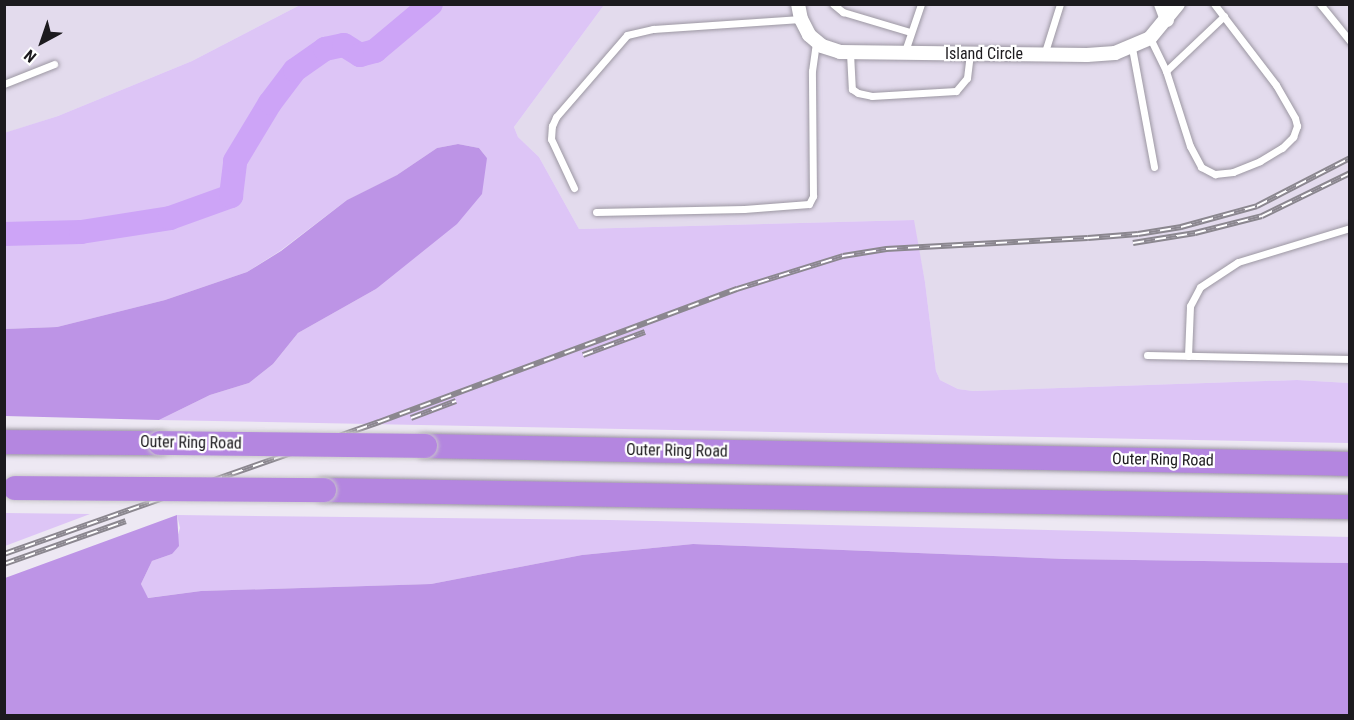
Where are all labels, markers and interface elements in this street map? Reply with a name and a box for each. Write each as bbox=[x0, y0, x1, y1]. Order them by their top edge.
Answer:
north arrow bbox=[12, 12, 72, 72]
street label: Island Circle bbox=[945, 44, 1023, 64]
text: N bbox=[20, 46, 40, 67]
street label: Outer Ring Road bbox=[140, 433, 242, 453]
street label: Outer Ring Road bbox=[626, 441, 728, 461]
street label: Outer Ring Road bbox=[1112, 450, 1214, 470]

